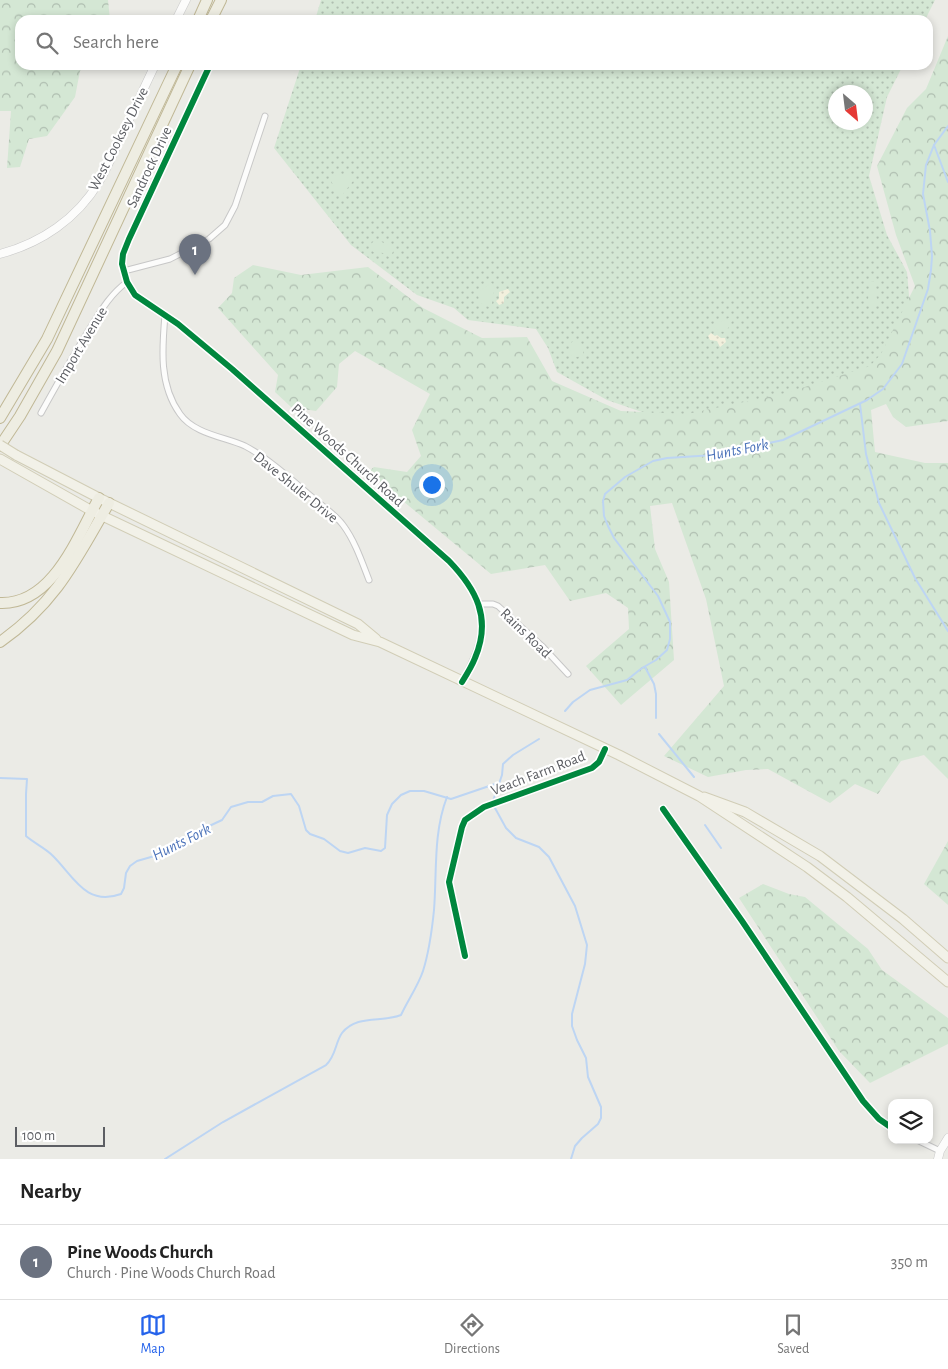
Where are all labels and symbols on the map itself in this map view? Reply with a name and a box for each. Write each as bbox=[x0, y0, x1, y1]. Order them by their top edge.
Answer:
street label: West Cooksey Drive bbox=[86, 85, 151, 193]
north arrow bbox=[828, 85, 873, 130]
street label: Sandrock Drive bbox=[124, 124, 175, 210]
pin: 1 bbox=[179, 234, 211, 275]
street label: Import Avenue bbox=[53, 304, 110, 386]
street label: Pine Woods Church Road bbox=[289, 401, 407, 510]
water label: Hunts Fork bbox=[705, 436, 770, 464]
street label: Dave Shuler Drive bbox=[251, 449, 341, 526]
your location bbox=[419, 472, 445, 498]
street label: Rains Road bbox=[497, 606, 554, 661]
street label: Veach Farm Road bbox=[489, 749, 588, 798]
water label: Hunts Fork bbox=[150, 820, 213, 863]
scale bar bbox=[15, 1124, 105, 1147]

